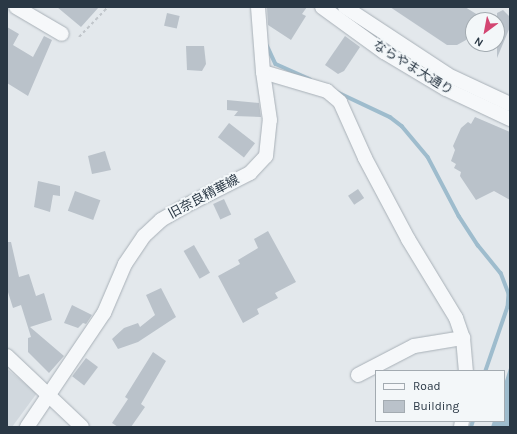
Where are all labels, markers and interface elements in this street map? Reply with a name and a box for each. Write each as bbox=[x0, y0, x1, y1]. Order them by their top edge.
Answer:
north arrow bbox=[465, 12, 505, 52]
text: N bbox=[472, 34, 486, 49]
street label: ならやま大通り bbox=[370, 37, 456, 99]
street label: 旧奈良精華線 bbox=[166, 172, 242, 222]
legend bbox=[375, 370, 505, 422]
text: Road bbox=[413, 379, 441, 393]
text: Building bbox=[413, 399, 459, 413]

